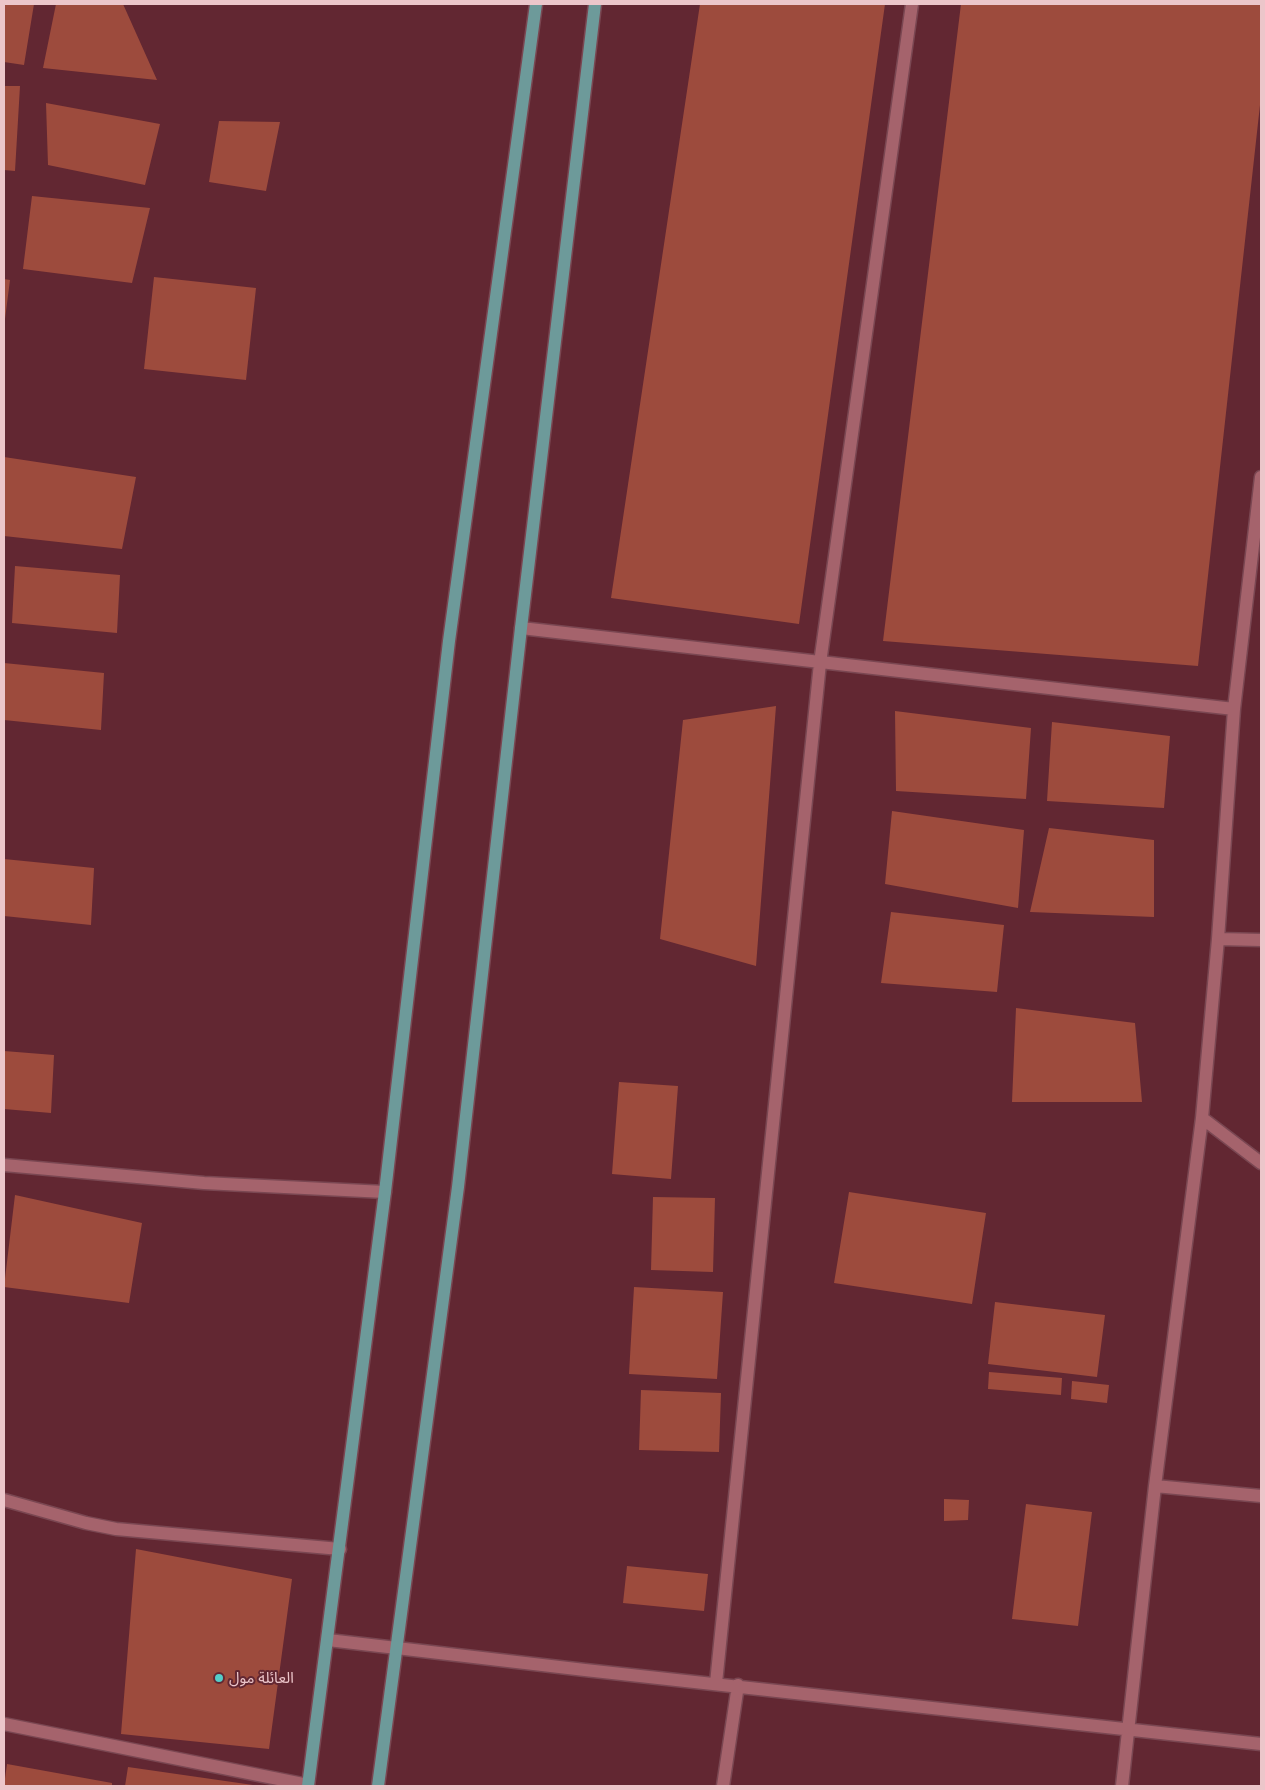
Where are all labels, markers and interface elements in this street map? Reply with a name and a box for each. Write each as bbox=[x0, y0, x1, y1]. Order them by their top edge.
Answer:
place label: العائلة مول bbox=[229, 1669, 294, 1687]
marker: العائلة مول bbox=[213, 1672, 225, 1684]

